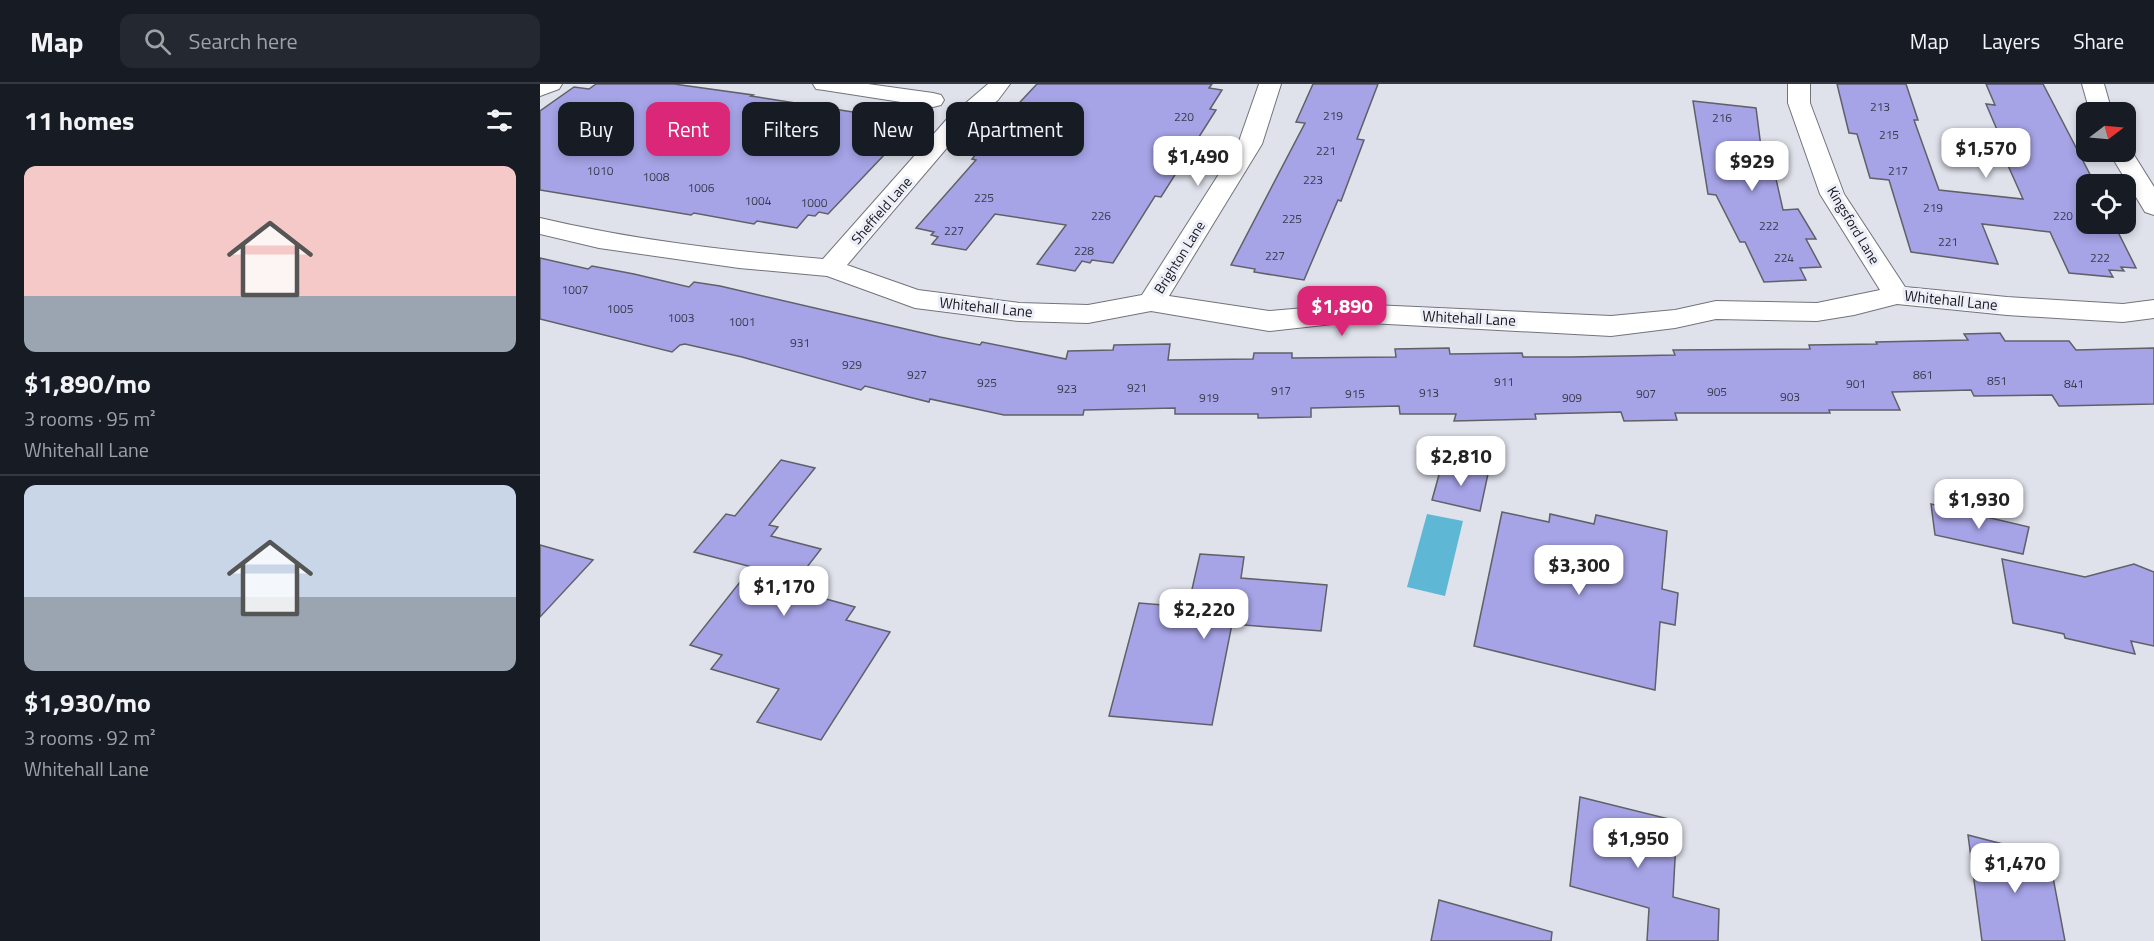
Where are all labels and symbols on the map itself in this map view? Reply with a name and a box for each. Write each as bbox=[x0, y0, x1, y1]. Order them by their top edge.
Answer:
house number: 213 bbox=[1870, 97, 1890, 116]
north arrow bbox=[2076, 102, 2136, 162]
house number: 219 bbox=[1323, 106, 1343, 125]
house number: 220 bbox=[1174, 107, 1194, 126]
house number: 216 bbox=[1712, 108, 1732, 127]
house number: 215 bbox=[1879, 125, 1899, 144]
pin: $1,570 bbox=[1937, 128, 2035, 179]
pin: $1,490 bbox=[1149, 136, 1247, 187]
house number: 221 bbox=[1316, 141, 1336, 160]
pin: $929 bbox=[1716, 141, 1788, 192]
house number: 1010 bbox=[587, 161, 614, 180]
house number: 217 bbox=[1888, 161, 1908, 180]
house number: 1008 bbox=[643, 167, 670, 186]
house number: 223 bbox=[1303, 170, 1323, 189]
street label: Sheffield Lane bbox=[846, 172, 916, 248]
house number: 1006 bbox=[688, 178, 715, 197]
street label: Kingsford Lane bbox=[1822, 182, 1886, 268]
house number: 225 bbox=[974, 188, 994, 207]
house number: 1004 bbox=[745, 191, 772, 210]
house number: 1000 bbox=[801, 193, 828, 212]
house number: 219 bbox=[1923, 198, 1943, 217]
house number: 226 bbox=[1091, 206, 1111, 225]
house number: 220 bbox=[2053, 206, 2073, 225]
house number: 225 bbox=[1282, 209, 1302, 228]
street label: Brighton Lane bbox=[1148, 216, 1210, 298]
house number: 222 bbox=[1759, 216, 1779, 235]
house number: 227 bbox=[944, 221, 964, 240]
house number: 221 bbox=[1938, 232, 1958, 251]
house number: 228 bbox=[1074, 241, 1094, 260]
house number: 227 bbox=[1265, 246, 1285, 265]
house number: 224 bbox=[1774, 248, 1794, 267]
house number: 222 bbox=[2090, 248, 2110, 267]
house number: 1007 bbox=[562, 280, 588, 299]
street label: Whitehall Lane bbox=[1903, 284, 1999, 316]
pin: $1,890 bbox=[1293, 286, 1391, 337]
street label: Whitehall Lane bbox=[938, 291, 1034, 323]
house number: 1005 bbox=[607, 299, 634, 318]
street label: Whitehall Lane bbox=[1422, 304, 1516, 332]
house number: 1003 bbox=[668, 308, 694, 327]
house number: 1001 bbox=[729, 312, 755, 331]
house number: 931 bbox=[790, 333, 810, 352]
house number: 929 bbox=[842, 355, 862, 374]
house number: 927 bbox=[907, 365, 927, 384]
house number: 861 bbox=[1913, 365, 1933, 384]
house number: 851 bbox=[1987, 371, 2007, 390]
house number: 911 bbox=[1494, 372, 1514, 391]
house number: 925 bbox=[977, 373, 997, 392]
house number: 901 bbox=[1846, 374, 1866, 393]
house number: 841 bbox=[2064, 374, 2084, 393]
house number: 921 bbox=[1127, 378, 1147, 397]
house number: 923 bbox=[1057, 379, 1077, 398]
house number: 917 bbox=[1271, 381, 1291, 400]
house number: 905 bbox=[1707, 382, 1727, 401]
house number: 913 bbox=[1419, 383, 1439, 402]
house number: 915 bbox=[1345, 384, 1365, 403]
house number: 907 bbox=[1636, 384, 1656, 403]
house number: 903 bbox=[1780, 387, 1800, 406]
house number: 919 bbox=[1199, 388, 1219, 407]
house number: 909 bbox=[1562, 388, 1582, 407]
pin: $2,810 bbox=[1412, 436, 1510, 487]
pin: $1,930 bbox=[1930, 479, 2028, 530]
pin: $3,300 bbox=[1530, 545, 1628, 596]
pin: $1,170 bbox=[735, 566, 833, 617]
pin: $2,220 bbox=[1155, 589, 1253, 640]
pin: $1,950 bbox=[1589, 818, 1687, 869]
pin: $1,470 bbox=[1966, 843, 2064, 894]

